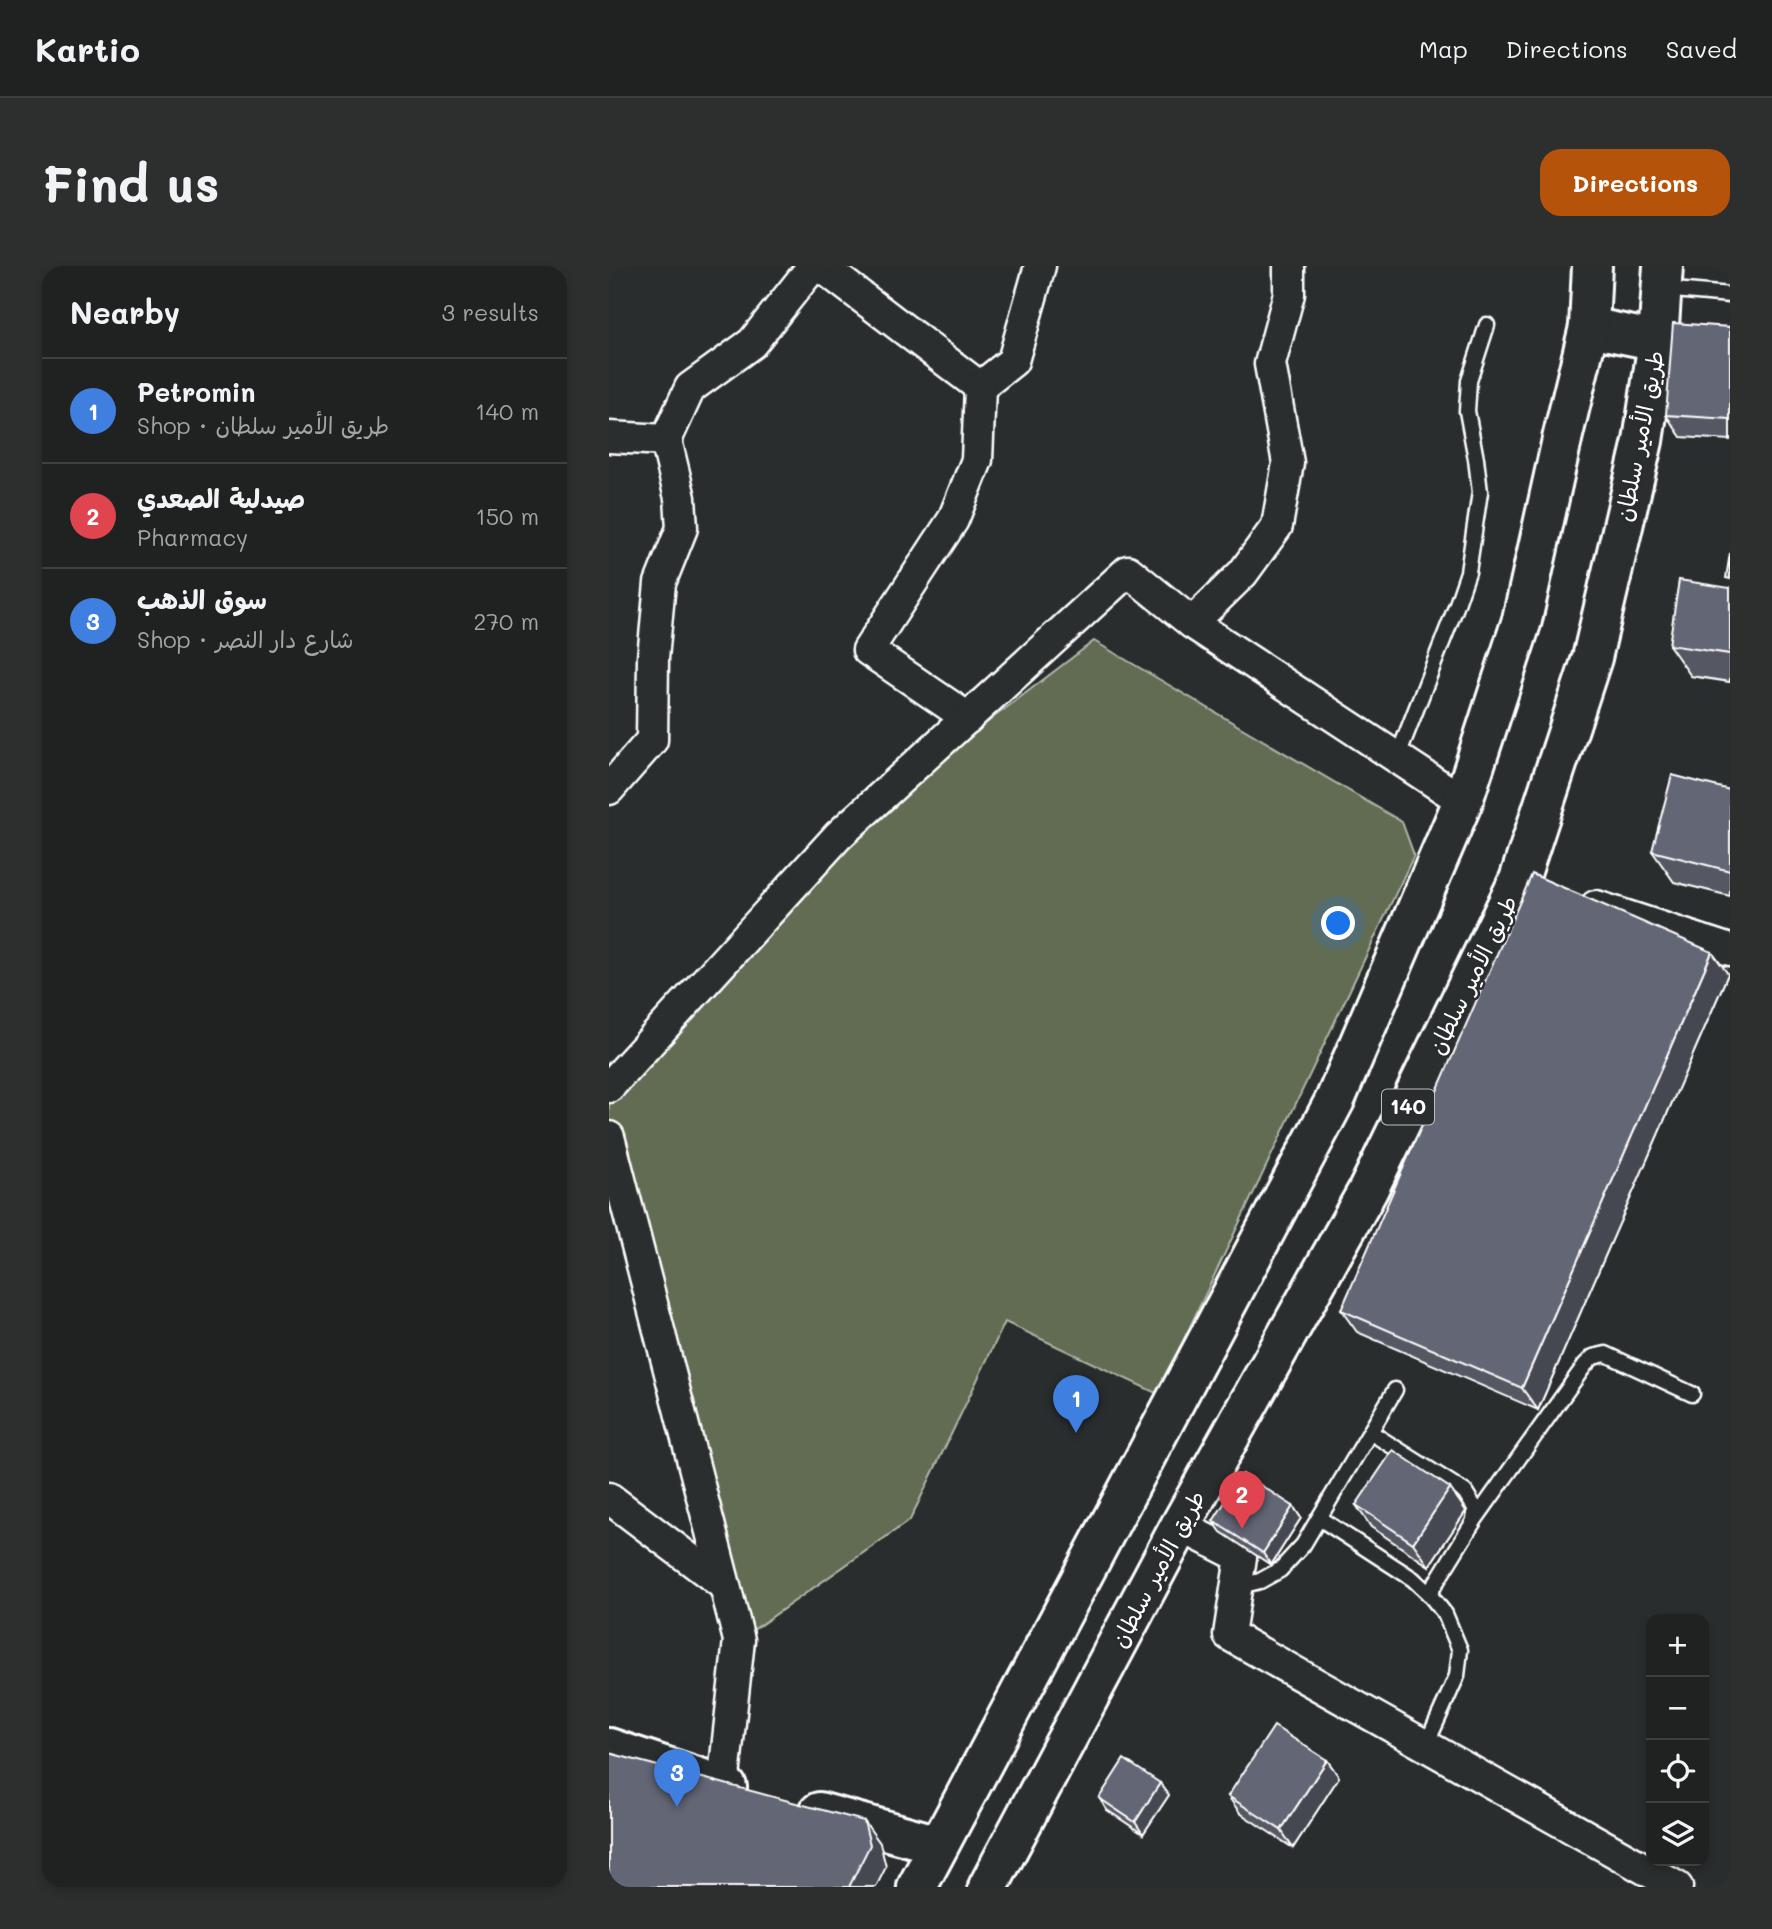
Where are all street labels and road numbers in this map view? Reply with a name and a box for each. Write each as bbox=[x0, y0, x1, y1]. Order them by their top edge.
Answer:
street label: طريق الأمير سلطان bbox=[1608, 348, 1670, 524]
street label: طريق الأمير سلطان bbox=[1421, 890, 1524, 1059]
road number: 140 bbox=[1382, 1090, 1434, 1124]
street label: طريق الأمير سلطان bbox=[1103, 1485, 1211, 1652]

